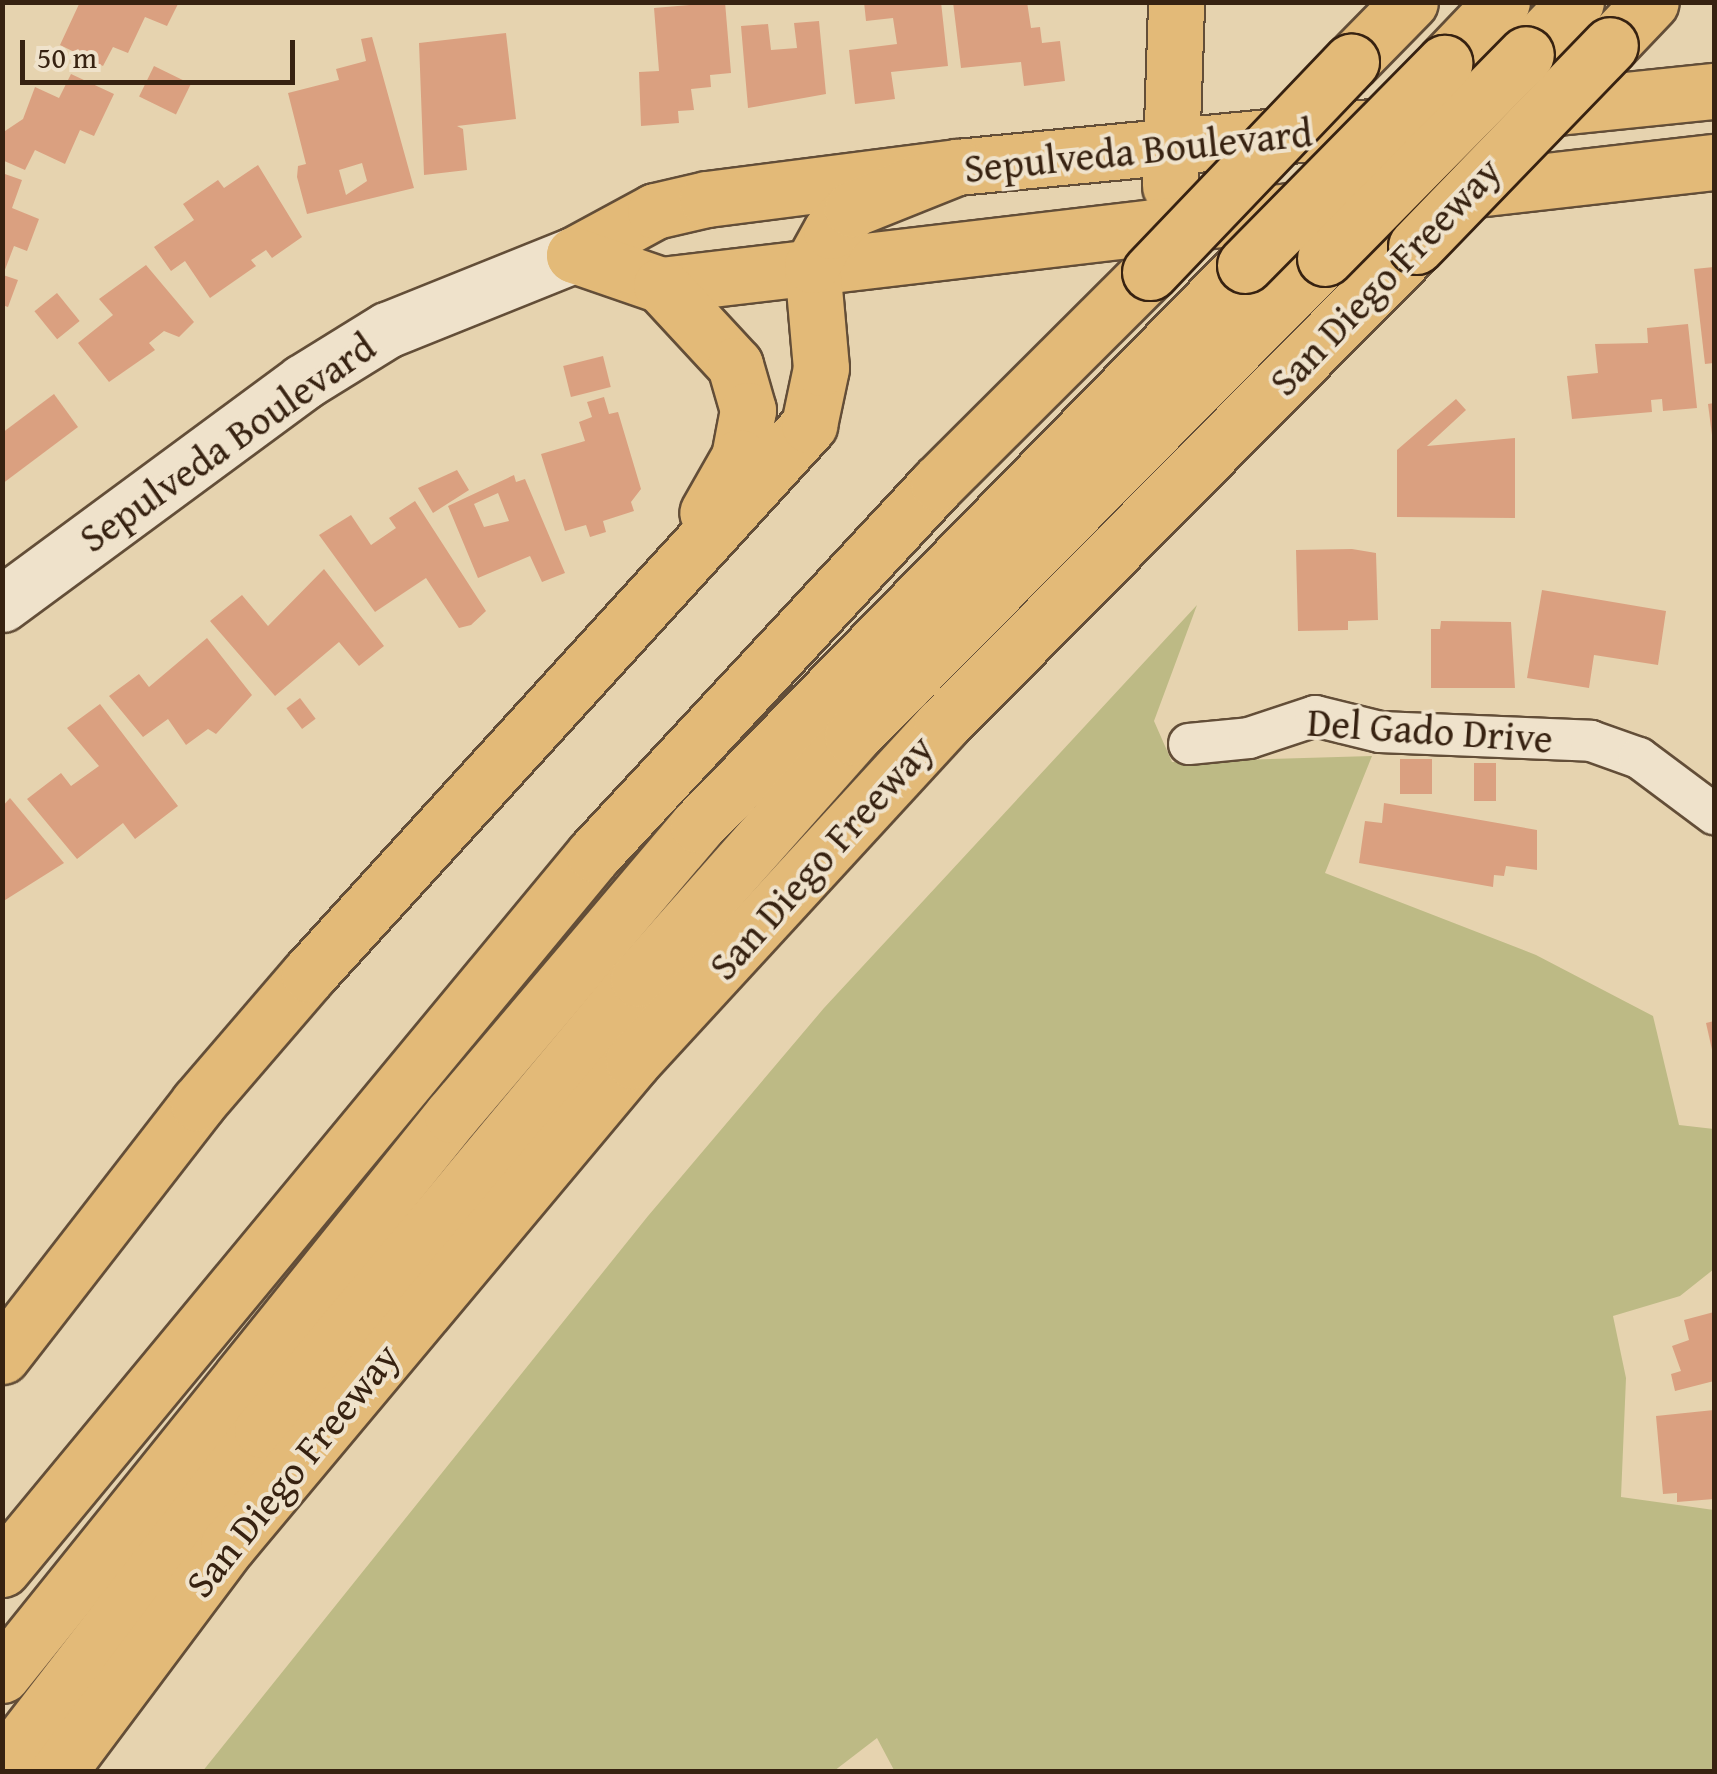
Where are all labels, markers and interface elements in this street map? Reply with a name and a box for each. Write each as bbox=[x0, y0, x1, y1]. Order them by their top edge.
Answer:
scale bar bbox=[25, 20, 300, 82]
text: 50 m bbox=[37, 35, 97, 79]
street label: Sepulveda Boulevard bbox=[962, 108, 1314, 192]
street label: San Diego Freeway bbox=[1259, 147, 1511, 405]
street label: Sepulveda Boulevard bbox=[70, 322, 384, 562]
street label: Del Gado Drive bbox=[1306, 697, 1554, 763]
street label: San Diego Freeway bbox=[699, 725, 943, 989]
street label: San Diego Freeway bbox=[175, 1333, 409, 1607]

